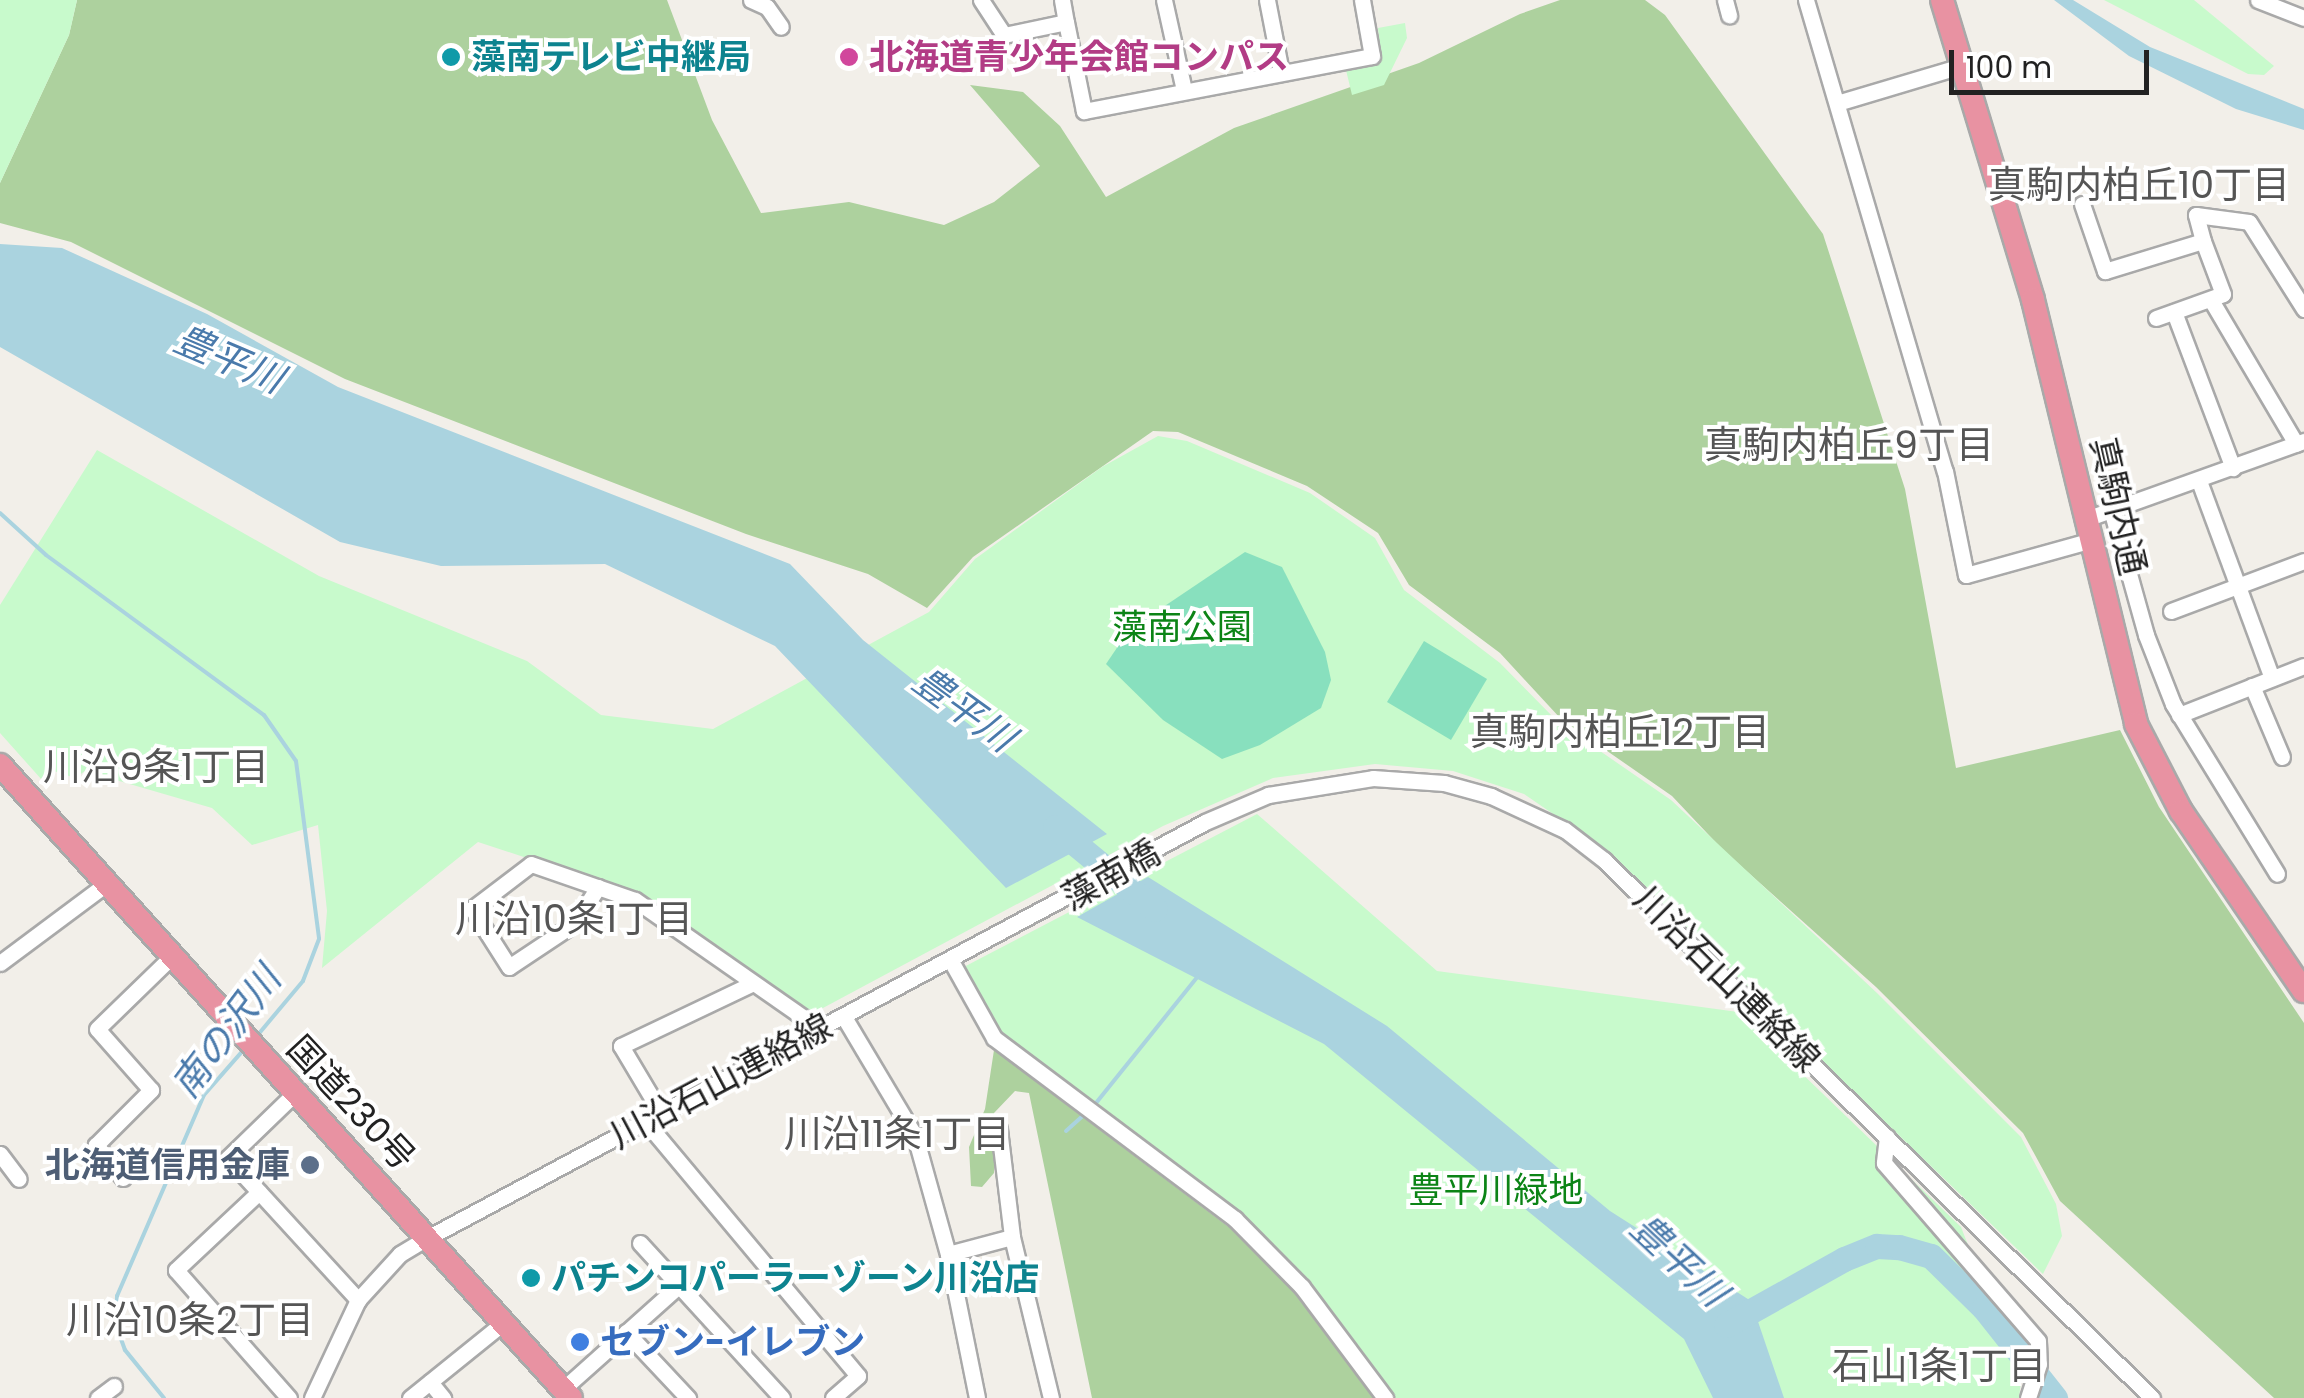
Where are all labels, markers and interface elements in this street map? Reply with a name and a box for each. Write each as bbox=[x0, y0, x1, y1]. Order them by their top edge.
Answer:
scale bar bbox=[1954, 30, 2154, 92]
place label: 藻南テレビ中継局 bbox=[471, 36, 751, 78]
place label: 北海道青少年会館コンパス bbox=[869, 36, 1289, 78]
marker: 藻南テレビ中継局 bbox=[440, 46, 462, 68]
marker: 北海道青少年会館コンパス bbox=[838, 46, 860, 68]
text: 100 m bbox=[1966, 46, 2052, 89]
district label: 真駒内柏丘10丁目 bbox=[1988, 162, 2290, 208]
water label: 豊平川 bbox=[168, 316, 290, 402]
district label: 真駒内柏丘9丁目 bbox=[1704, 422, 1994, 468]
street label: 真駒内通 bbox=[2082, 433, 2154, 579]
park label: 藻南公園 bbox=[1112, 606, 1252, 648]
water label: 豊平川 bbox=[904, 657, 1024, 761]
district label: 真駒内柏丘12丁目 bbox=[1470, 709, 1770, 755]
district label: 川沿9条1丁目 bbox=[43, 744, 269, 790]
street label: 藻南橋 bbox=[1055, 831, 1167, 919]
street label: 川沿石山連絡線 bbox=[1626, 878, 1828, 1080]
district label: 川沿10条1丁目 bbox=[455, 896, 693, 942]
water label: 南の沢川 bbox=[162, 958, 290, 1106]
street label: 川沿石山連絡線 bbox=[603, 1005, 839, 1157]
street label: 国道230号 bbox=[278, 1027, 424, 1179]
district label: 川沿11条1丁目 bbox=[784, 1111, 1010, 1157]
place label: 北海道信用金庫 bbox=[45, 1144, 290, 1186]
marker: 北海道信用金庫 bbox=[299, 1154, 321, 1176]
park label: 豊平川緑地 bbox=[1409, 1169, 1583, 1211]
water label: 豊平川 bbox=[1622, 1204, 1736, 1316]
place label: パチンコパーラーゾーン川沿店 bbox=[551, 1257, 1041, 1299]
marker: パチンコパーラーゾーン川沿店 bbox=[520, 1267, 542, 1289]
district label: 川沿10条2丁目 bbox=[66, 1297, 314, 1343]
place label: セブン-イレブン bbox=[600, 1321, 865, 1363]
marker: セブン-イレブン bbox=[569, 1331, 591, 1353]
district label: 石山1条1丁目 bbox=[1832, 1343, 2046, 1389]

